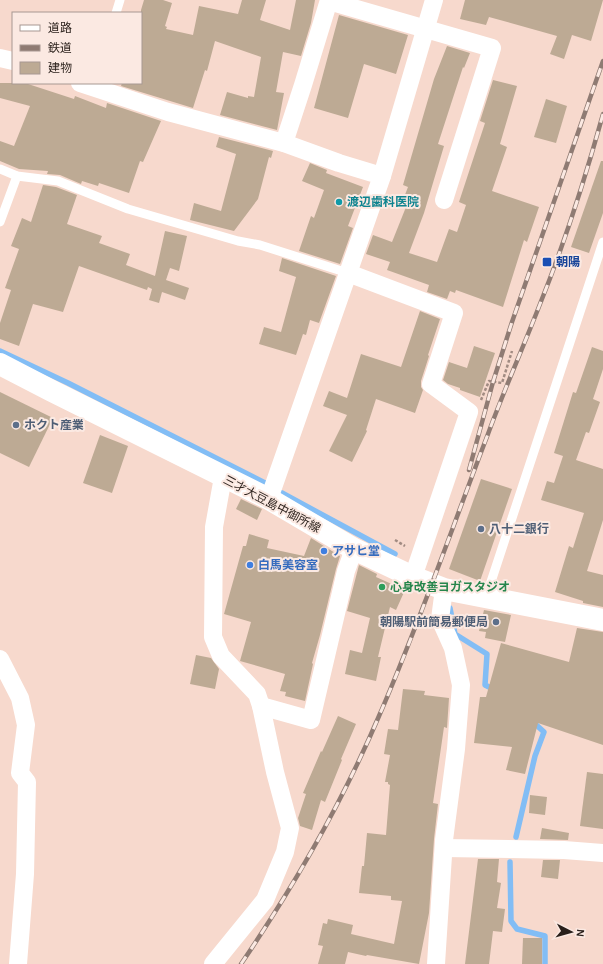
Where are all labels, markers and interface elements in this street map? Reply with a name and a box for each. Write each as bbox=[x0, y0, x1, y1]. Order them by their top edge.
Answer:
legend bbox=[12, 12, 142, 84]
text: 道路 bbox=[48, 21, 72, 34]
text: 鉄道 bbox=[48, 41, 72, 54]
text: 建物 bbox=[48, 61, 72, 74]
place label: 渡辺歯科医院 bbox=[347, 195, 419, 208]
marker: 渡辺歯科医院 bbox=[334, 197, 344, 207]
place label: 朝陽 bbox=[556, 255, 580, 268]
marker: 朝陽 bbox=[541, 256, 553, 268]
place label: ホクト産業 bbox=[24, 419, 84, 431]
marker: ホクト産業 bbox=[11, 420, 21, 430]
street label: 三才大豆島中御所線 bbox=[221, 472, 323, 535]
place label: 八十二銀行 bbox=[489, 522, 549, 535]
marker: 八十二銀行 bbox=[476, 524, 486, 534]
place label: アサヒ堂 bbox=[332, 544, 380, 557]
marker: アサヒ堂 bbox=[319, 546, 329, 556]
place label: 白馬美容室 bbox=[258, 558, 318, 571]
marker: 白馬美容室 bbox=[245, 560, 255, 570]
place label: 心身改善ヨガスタジオ bbox=[390, 580, 510, 593]
marker: 心身改善ヨガスタジオ bbox=[377, 582, 387, 592]
place label: 朝陽駅前簡易郵便局 bbox=[380, 615, 488, 628]
marker: 朝陽駅前簡易郵便局 bbox=[491, 617, 501, 627]
north arrow bbox=[551, 912, 591, 952]
text: N bbox=[575, 929, 586, 937]

